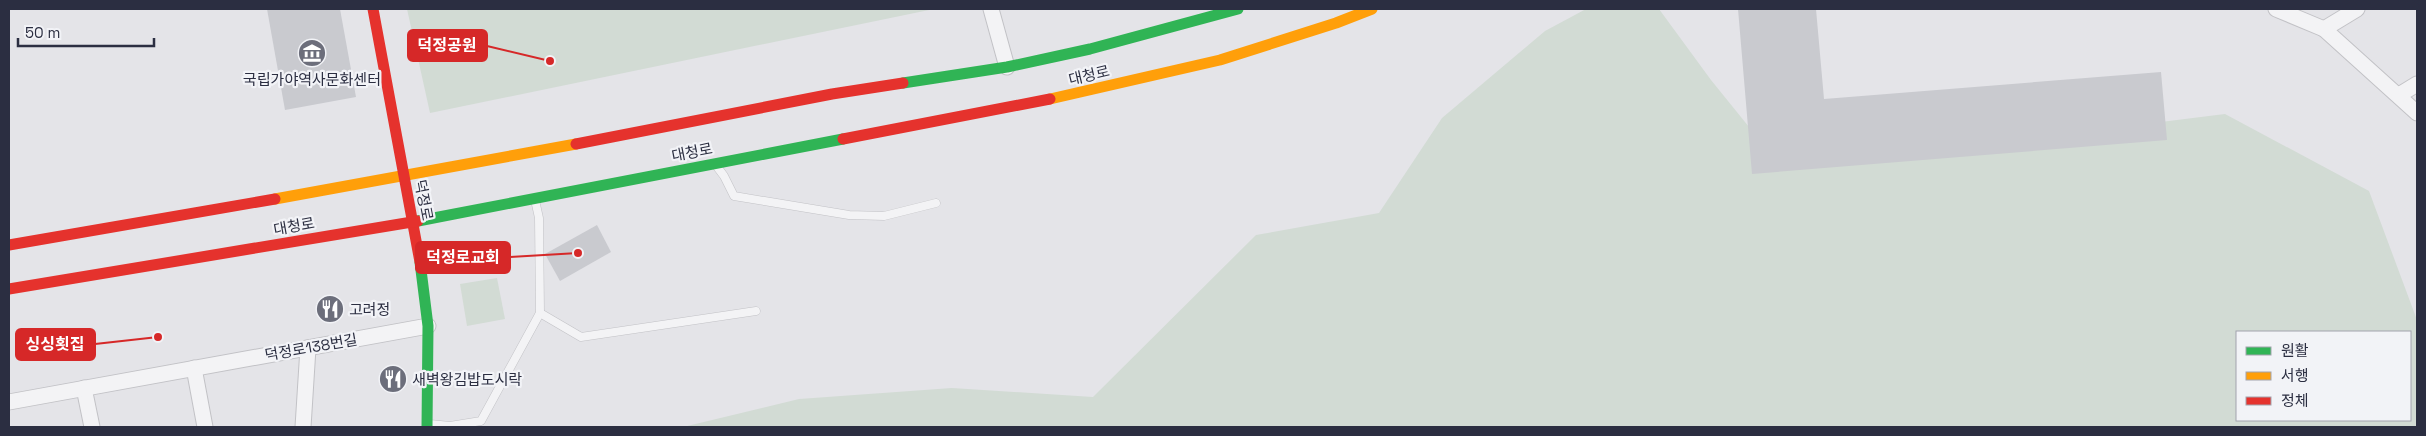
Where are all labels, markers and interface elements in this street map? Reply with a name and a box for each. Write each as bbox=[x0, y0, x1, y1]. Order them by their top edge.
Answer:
scale bar bbox=[18, 15, 154, 47]
text: 50 m bbox=[25, 23, 60, 42]
callout: 덕정공원 bbox=[408, 30, 487, 61]
text: 덕정공원 bbox=[418, 35, 476, 56]
museum icon: 국립가야역사문화센터 bbox=[297, 38, 327, 68]
street label: 대청로 bbox=[1067, 61, 1111, 89]
place label: 국립가야역사문화센터 bbox=[243, 70, 381, 89]
street label: 대청로 bbox=[670, 139, 714, 165]
street label: 덕정로 bbox=[411, 178, 437, 222]
street label: 대청로 bbox=[272, 213, 316, 239]
callout: 덕정로교회 bbox=[416, 242, 510, 273]
text: 덕정로교회 bbox=[426, 247, 500, 268]
restaurant icon: 고려정 bbox=[315, 294, 345, 324]
place label: 고려정 bbox=[349, 300, 390, 319]
callout: 싱싱횟집 bbox=[16, 329, 95, 360]
street label: 덕정로138번길 bbox=[263, 330, 359, 364]
legend bbox=[2236, 331, 2411, 421]
text: 싱싱횟집 bbox=[26, 334, 84, 355]
text: 원활 bbox=[2281, 341, 2309, 360]
restaurant icon: 새벽왕김밥도시락 bbox=[378, 364, 408, 394]
text: 서행 bbox=[2281, 366, 2309, 385]
place label: 새벽왕김밥도시락 bbox=[412, 370, 523, 389]
text: 정체 bbox=[2281, 391, 2309, 410]

